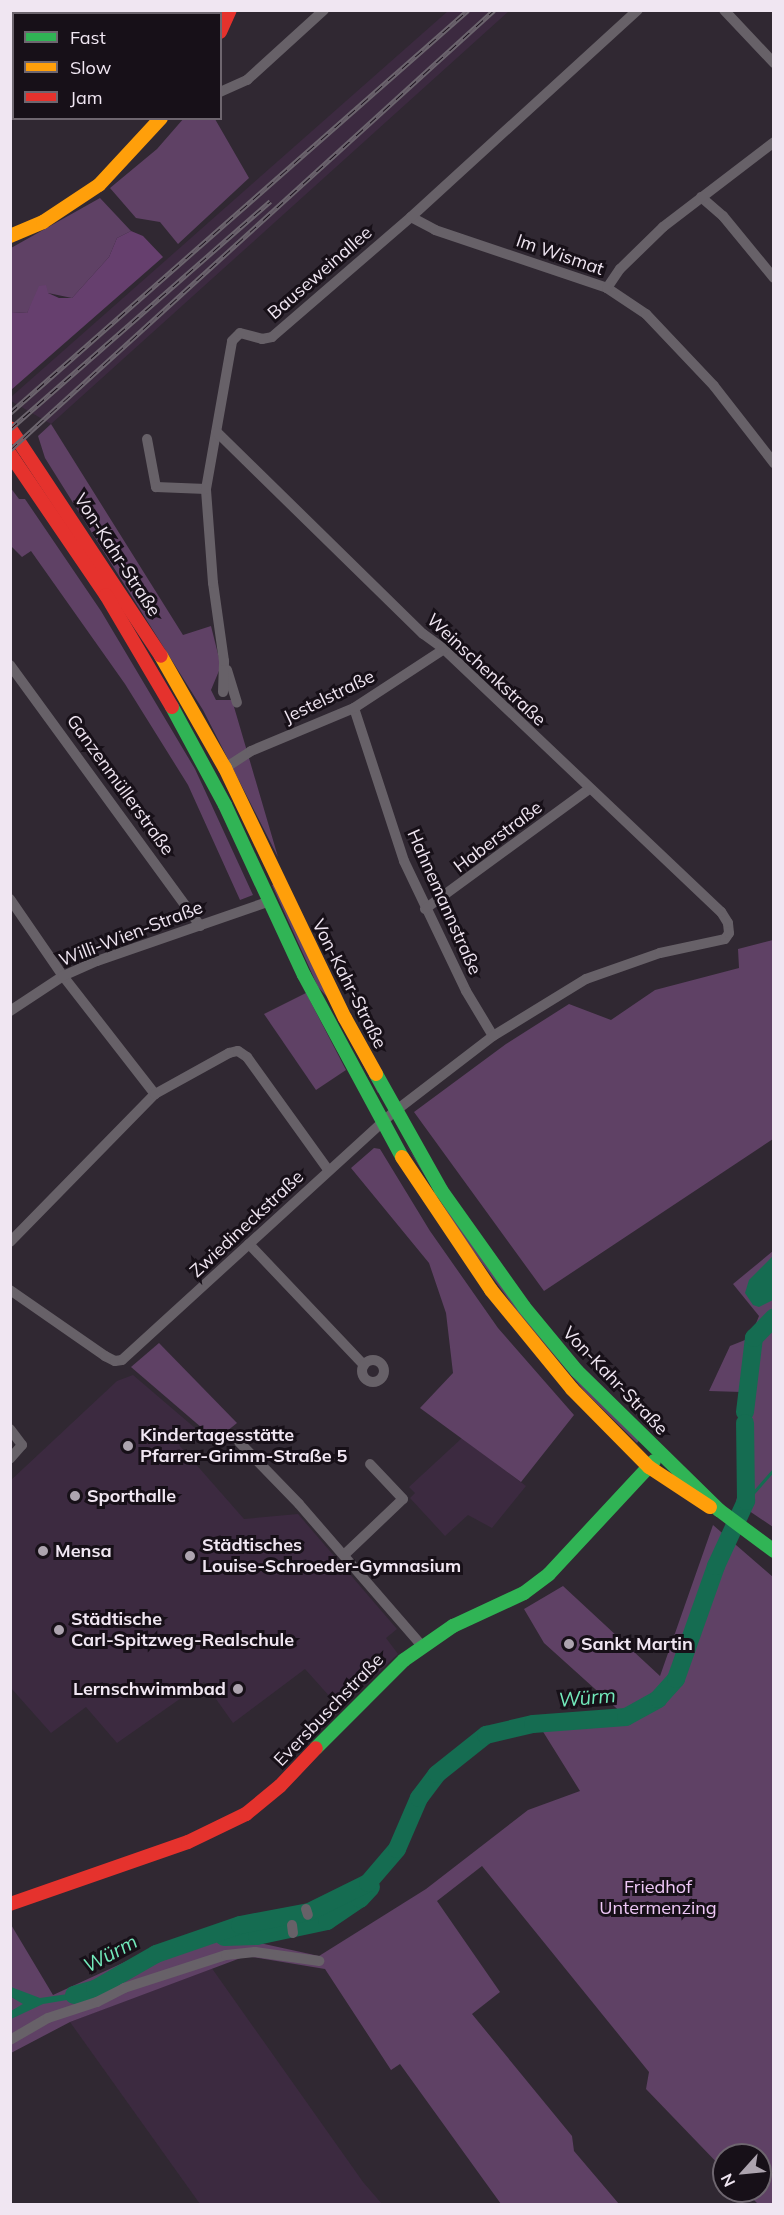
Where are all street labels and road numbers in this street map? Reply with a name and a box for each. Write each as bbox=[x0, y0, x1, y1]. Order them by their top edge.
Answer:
street label: Bauseweinallee bbox=[263, 222, 377, 324]
street label: Im Wismat bbox=[513, 230, 607, 280]
street label: Von-Kahr-Straße bbox=[69, 489, 165, 621]
street label: Weinschenkstraße bbox=[422, 609, 550, 731]
street label: Jestelstraße bbox=[280, 666, 378, 728]
street label: Ganzenmüllerstraße bbox=[62, 710, 178, 860]
street label: Haberstraße bbox=[449, 797, 547, 877]
street label: Hahnemannstraße bbox=[402, 826, 486, 978]
street label: Willi-Wien-Straße bbox=[56, 897, 206, 971]
street label: Von-Kahr-Straße bbox=[307, 916, 391, 1052]
street label: Zwiedineckstraße bbox=[186, 1166, 308, 1282]
street label: Von-Kahr-Straße bbox=[558, 1322, 672, 1440]
street label: Eversbuschstraße bbox=[270, 1649, 388, 1771]

